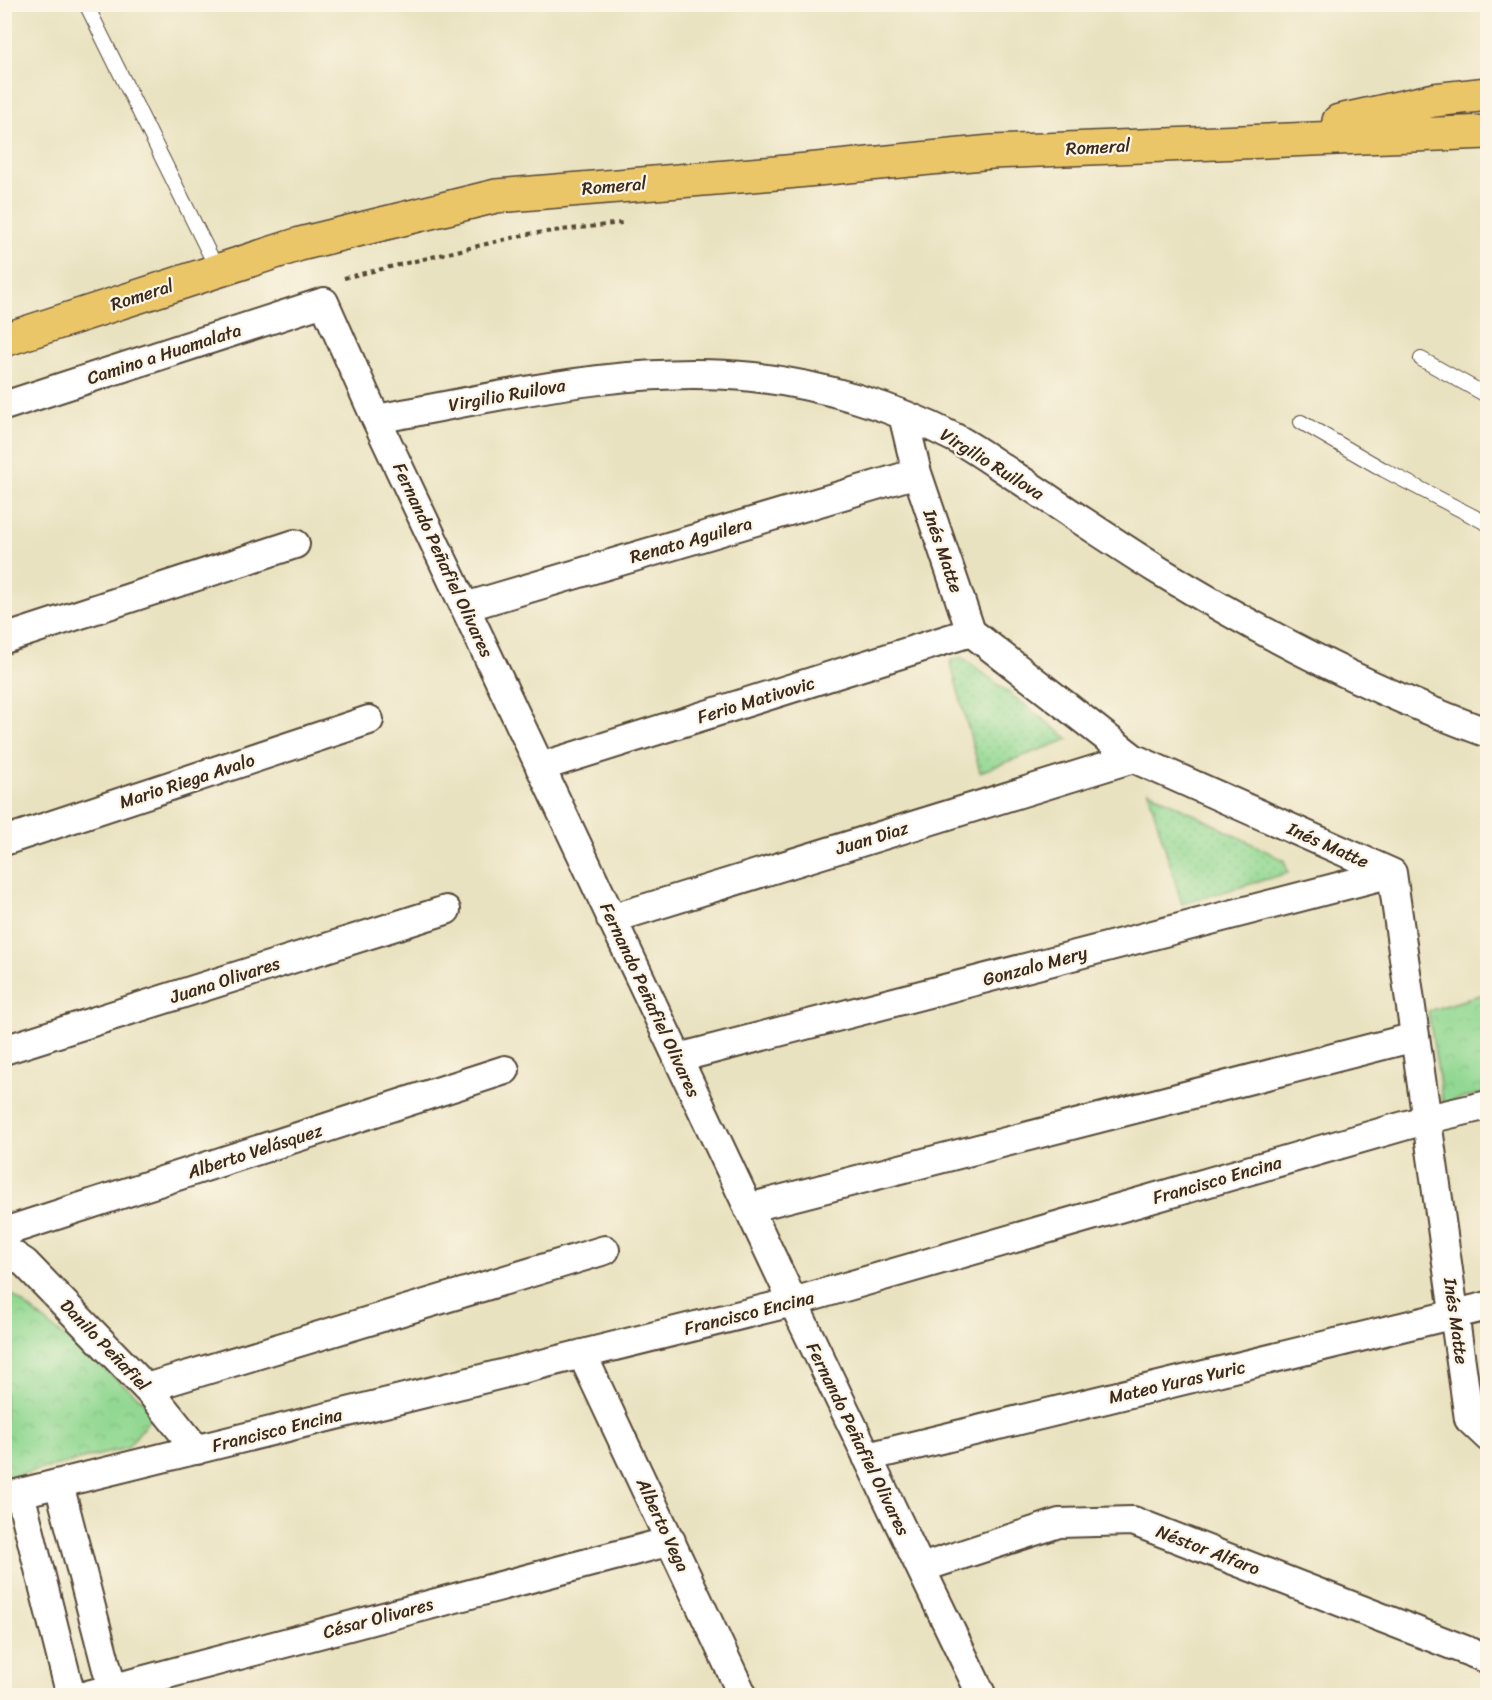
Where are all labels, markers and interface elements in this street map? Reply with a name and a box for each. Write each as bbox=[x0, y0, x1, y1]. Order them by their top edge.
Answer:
street label: Romeral bbox=[1065, 129, 1132, 165]
street label: Romeral bbox=[580, 167, 648, 205]
street label: Romeral bbox=[106, 270, 179, 320]
street label: Camino a Huamalata bbox=[83, 314, 245, 394]
street label: Virgilio Ruilova bbox=[446, 369, 569, 421]
street label: Virgilio Ruilova bbox=[933, 419, 1051, 509]
street label: Fernando Peñafiel Olivares bbox=[384, 457, 503, 664]
street label: Inés Matte bbox=[913, 504, 972, 597]
street label: Renato Aguilera bbox=[626, 507, 756, 573]
street label: Ferio Mativovic bbox=[693, 667, 819, 733]
street label: Mario Riega Avalo bbox=[115, 744, 259, 818]
street label: Juan Diaz bbox=[831, 812, 913, 865]
street label: Inés Matte bbox=[1281, 812, 1374, 877]
street label: Fernando Peñafiel Olivares bbox=[591, 897, 710, 1104]
street label: Gonzalo Mery bbox=[979, 937, 1091, 995]
street label: Juana Olivares bbox=[165, 947, 285, 1013]
street label: Alberto Velásquez bbox=[182, 1114, 327, 1188]
street label: Francisco Encina bbox=[1149, 1146, 1286, 1214]
street label: Inés Matte bbox=[1434, 1275, 1478, 1366]
street label: Francisco Encina bbox=[681, 1281, 818, 1345]
street label: Danilo Peñafiel bbox=[52, 1291, 159, 1400]
street label: Fernando Peñafiel Olivares bbox=[797, 1337, 919, 1542]
street label: Mateo Yuras Yuric bbox=[1105, 1351, 1249, 1413]
street label: Francisco Encina bbox=[209, 1398, 346, 1462]
street label: Alberto Vega bbox=[627, 1472, 699, 1578]
street label: Néstor Alfaro bbox=[1151, 1516, 1265, 1585]
street label: César Olivares bbox=[319, 1588, 437, 1648]

